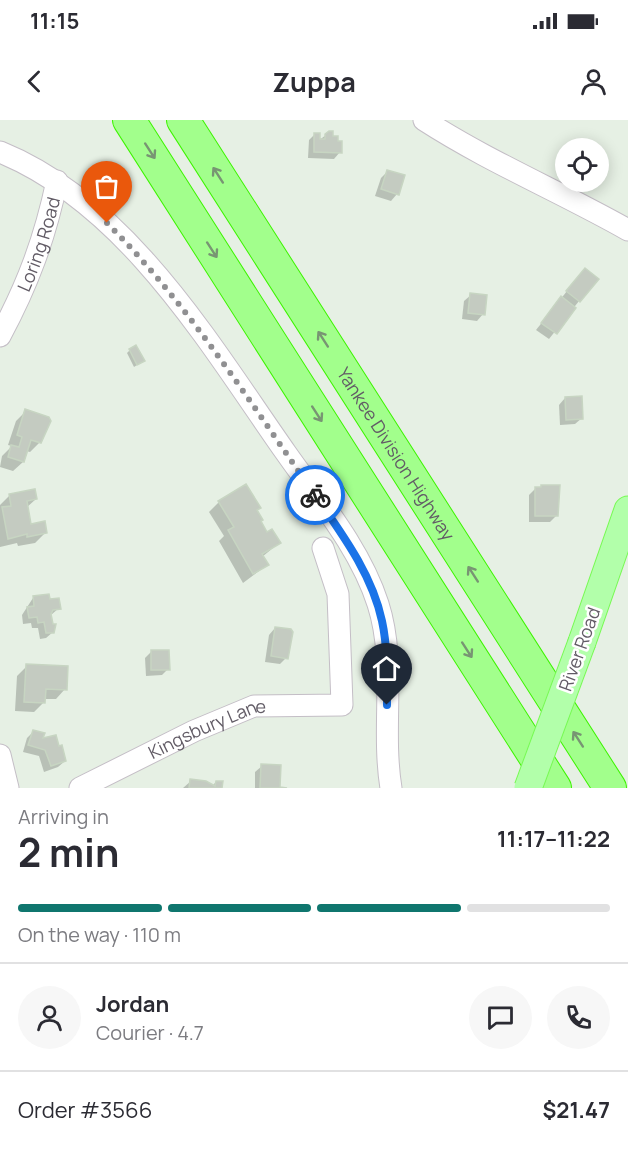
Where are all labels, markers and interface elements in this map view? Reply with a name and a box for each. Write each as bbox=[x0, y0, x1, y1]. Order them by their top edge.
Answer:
text: 11:15 bbox=[30, 6, 79, 36]
text: Zuppa bbox=[272, 63, 356, 100]
icon: back bbox=[18, 65, 51, 98]
icon: person bbox=[577, 65, 610, 98]
map controls bbox=[555, 138, 609, 192]
button: locate bbox=[555, 138, 609, 192]
one-way arrow bbox=[143, 143, 156, 160]
pin bbox=[81, 161, 132, 223]
one-way arrow bbox=[212, 167, 224, 184]
icon: bag bbox=[90, 170, 123, 203]
street label: Loring Road bbox=[11, 194, 65, 295]
one-way arrow bbox=[207, 241, 219, 258]
one-way arrow bbox=[317, 331, 329, 348]
street label: Yankee Division Highway bbox=[332, 362, 461, 545]
one-way arrow bbox=[311, 406, 324, 423]
courier bbox=[285, 465, 345, 525]
icon: bike bbox=[299, 479, 332, 512]
one-way arrow bbox=[467, 566, 479, 583]
street label: River Road bbox=[553, 604, 605, 694]
one-way arrow bbox=[462, 641, 474, 658]
pin bbox=[361, 643, 412, 705]
icon: home bbox=[370, 652, 403, 685]
street label: Kingsbury Lane bbox=[144, 694, 266, 764]
one-way arrow bbox=[572, 731, 584, 748]
text: Arriving in bbox=[18, 803, 109, 830]
text: 11:17–11:22 bbox=[497, 824, 610, 854]
text: 2 min bbox=[18, 825, 119, 879]
text: On the way · 110 m bbox=[18, 921, 181, 948]
button: person bbox=[18, 986, 81, 1049]
button: chat bbox=[469, 986, 532, 1049]
button: phone bbox=[547, 986, 610, 1049]
text: Jordan bbox=[96, 989, 169, 1019]
text: Courier · 4.7 bbox=[96, 1019, 204, 1046]
text: Order #3566 bbox=[18, 1095, 152, 1125]
text: $21.47 bbox=[543, 1095, 610, 1125]

